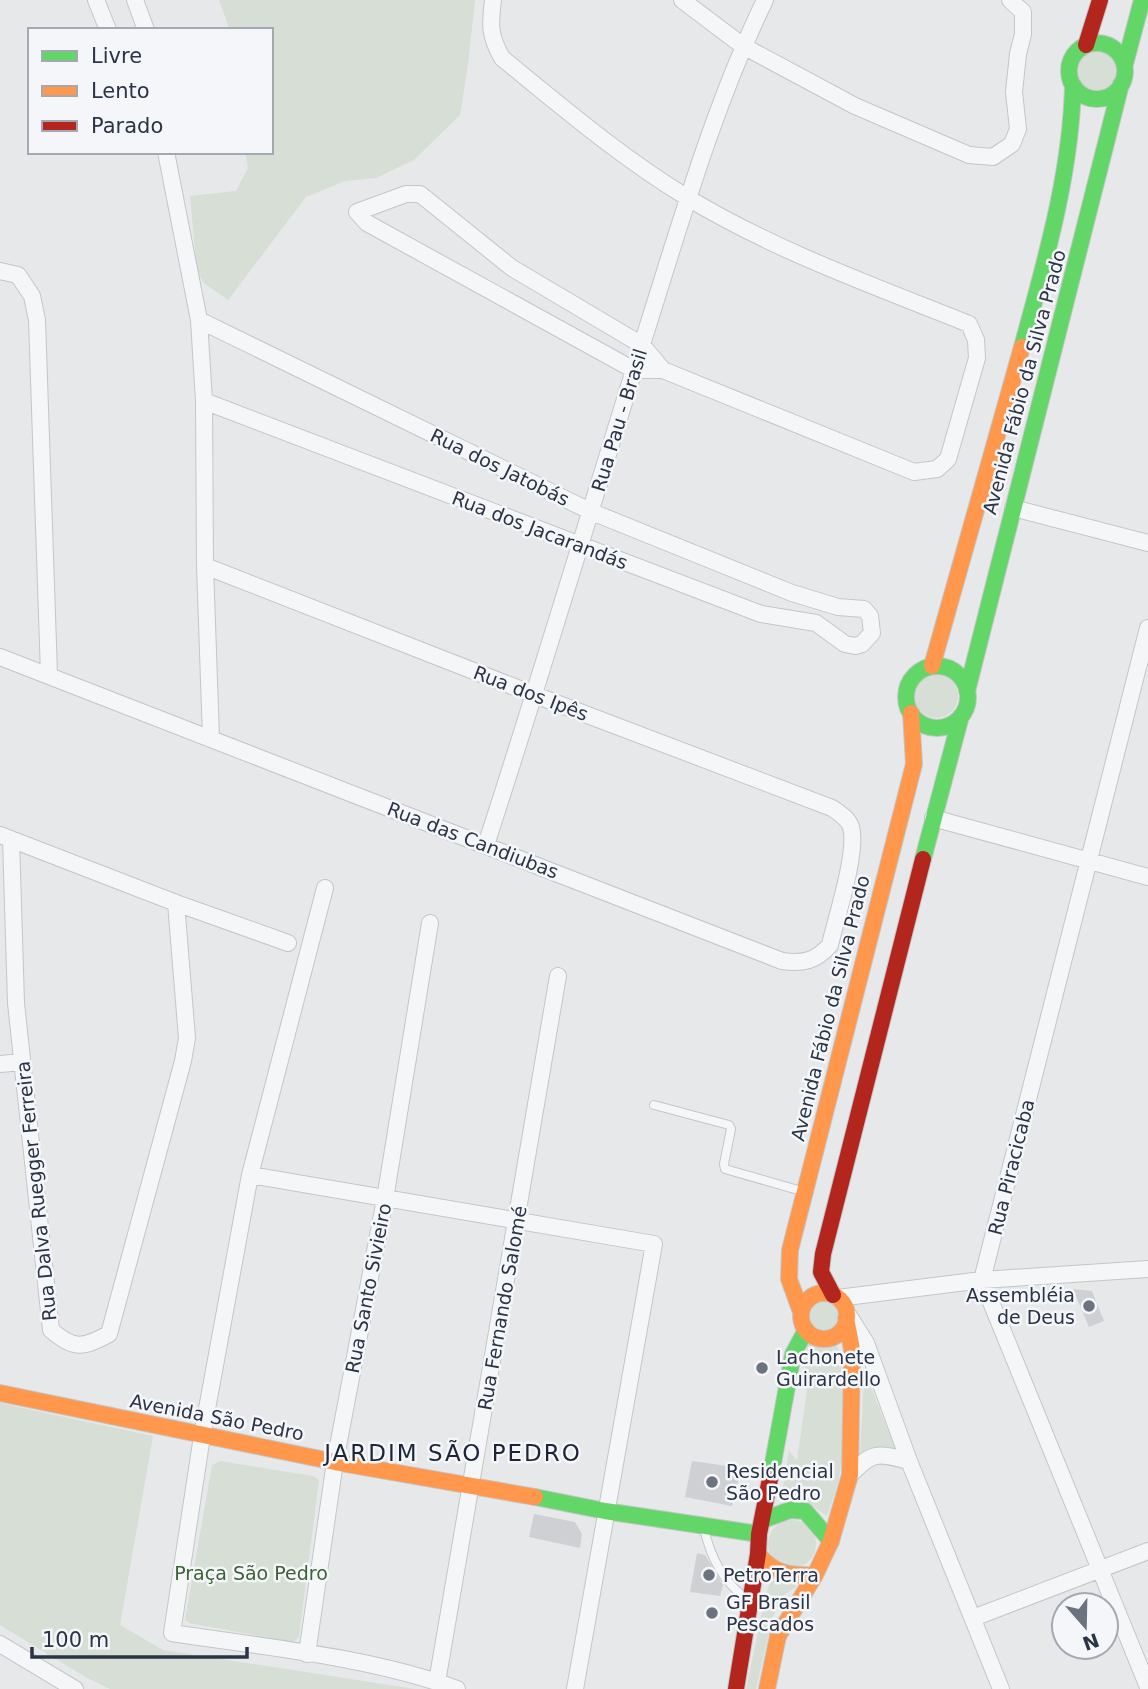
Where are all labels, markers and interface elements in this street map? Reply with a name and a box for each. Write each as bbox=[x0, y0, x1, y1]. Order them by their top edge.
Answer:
legend bbox=[28, 28, 273, 154]
text: Livre bbox=[91, 44, 142, 68]
text: Lento bbox=[91, 79, 150, 103]
text: Parado bbox=[91, 114, 163, 138]
street label: Avenida Fábio da Silva Prado bbox=[978, 247, 1070, 517]
street label: Rua Pau - Brasil bbox=[587, 346, 651, 494]
street label: Rua dos Jatobás bbox=[427, 424, 573, 510]
street label: Rua dos Jacarandás bbox=[449, 486, 631, 574]
street label: Rua dos Ipês bbox=[471, 661, 591, 725]
street label: Rua das Candiubas bbox=[384, 797, 562, 883]
street label: Avenida Fábio da Silva Prado bbox=[786, 873, 874, 1143]
street label: Rua Dalva Ruegger Ferreira bbox=[11, 1060, 61, 1322]
street label: Rua Piracicaba bbox=[983, 1097, 1039, 1237]
street label: Rua Santo Sivieiro bbox=[341, 1201, 395, 1375]
street label: Rua Fernando Salomé bbox=[473, 1204, 531, 1412]
place label: Assembléia de Deus bbox=[966, 1284, 1075, 1328]
marker: Assembléia de Deus bbox=[1081, 1298, 1097, 1314]
place label: Lachonete Guirardello bbox=[776, 1346, 881, 1390]
marker: Lachonete Guirardello bbox=[754, 1360, 770, 1376]
street label: Avenida São Pedro bbox=[128, 1389, 306, 1445]
district label: JARDIM SÃO PEDRO bbox=[322, 1439, 582, 1466]
place label: Residencial São Pedro bbox=[726, 1460, 834, 1504]
marker: Residencial São Pedro bbox=[704, 1474, 720, 1490]
park label: Praça São Pedro bbox=[174, 1562, 328, 1584]
place label: PetroTerra bbox=[723, 1564, 819, 1586]
marker: PetroTerra bbox=[701, 1567, 717, 1583]
place label: GF Brasil Pescados bbox=[726, 1591, 814, 1635]
north arrow bbox=[1050, 1591, 1120, 1661]
marker: GF Brasil Pescados bbox=[704, 1605, 720, 1621]
scale bar bbox=[32, 1616, 247, 1660]
text: 100 m bbox=[42, 1628, 109, 1652]
text: N bbox=[1080, 1629, 1102, 1655]

